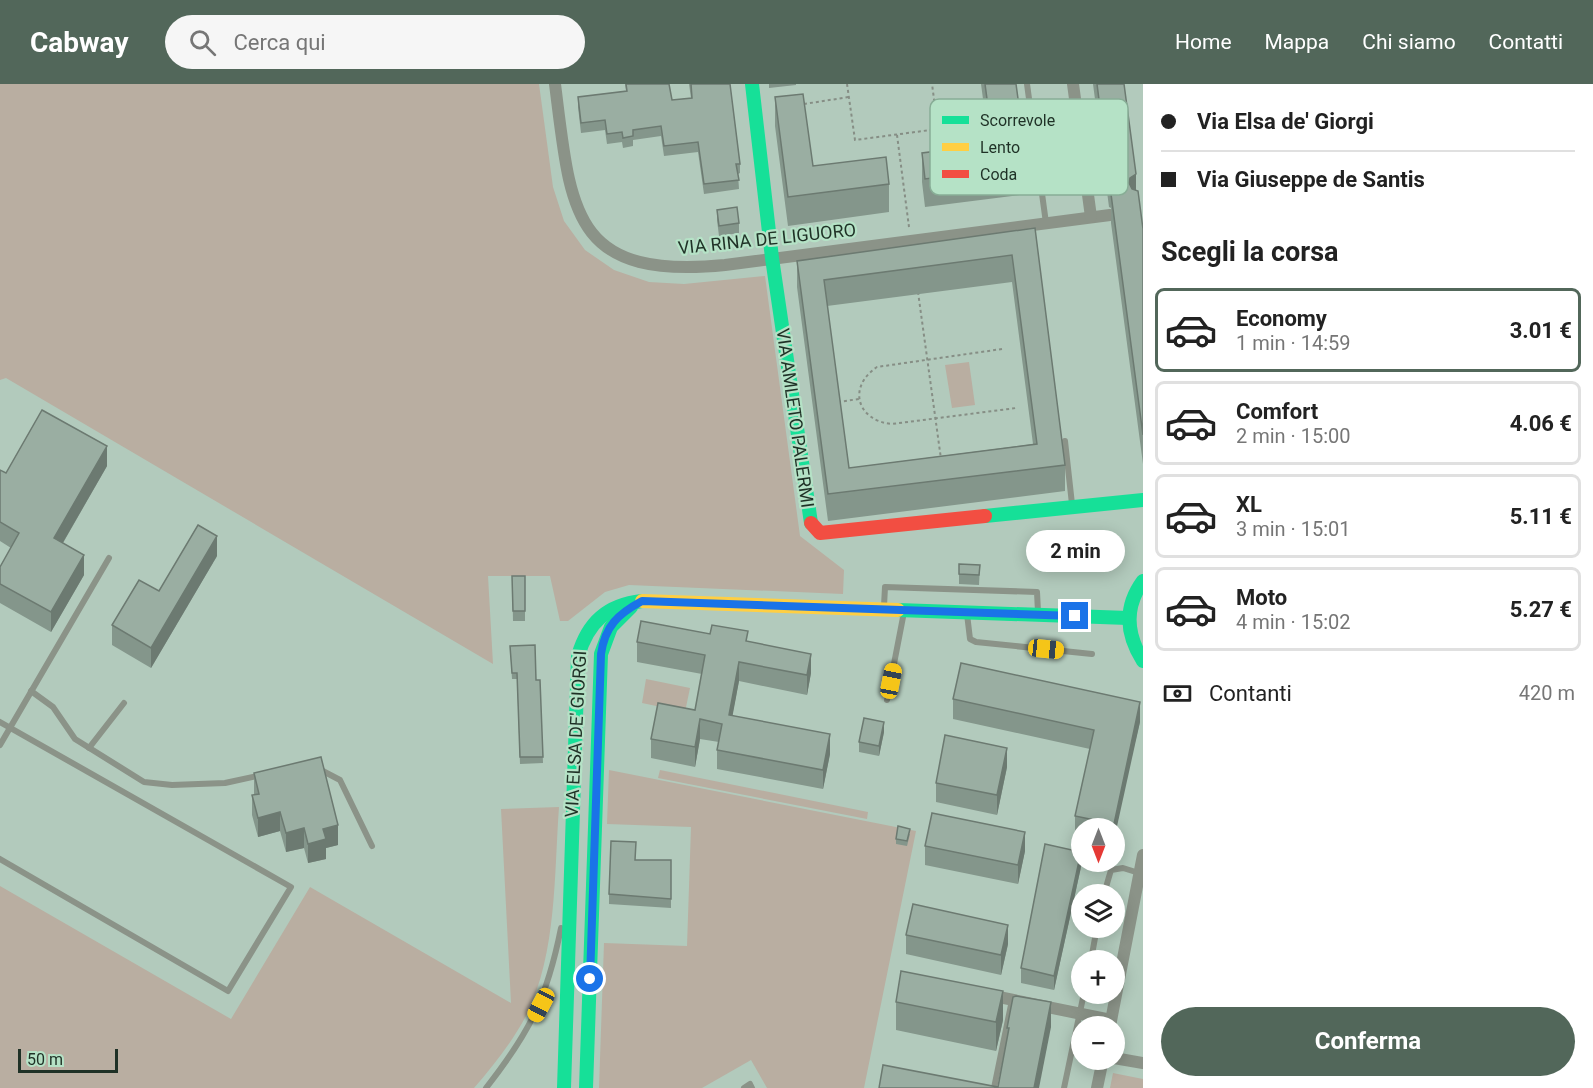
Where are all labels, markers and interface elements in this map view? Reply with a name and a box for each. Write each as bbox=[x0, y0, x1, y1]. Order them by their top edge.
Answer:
search box bbox=[165, 15, 585, 69]
text: Cabway bbox=[30, 26, 129, 59]
icon: search bbox=[186, 26, 219, 59]
text: Cerca qui bbox=[234, 30, 326, 55]
text: Home bbox=[1175, 30, 1232, 54]
text: Mappa bbox=[1265, 30, 1329, 54]
text: Chi siamo bbox=[1362, 30, 1456, 54]
text: Contatti bbox=[1489, 30, 1563, 54]
legend bbox=[930, 99, 1128, 195]
text: Via Elsa de' Giorgi bbox=[1197, 109, 1374, 134]
text: Scorrevole bbox=[980, 111, 1055, 130]
text: Lento bbox=[980, 138, 1020, 157]
text: Coda bbox=[980, 165, 1017, 184]
text: Via Giuseppe de Santis bbox=[1197, 167, 1425, 192]
street label: VIA RINA DE LIGUORO bbox=[677, 219, 857, 258]
text: Scegli la corsa bbox=[1161, 236, 1339, 268]
icon: car bbox=[1164, 303, 1218, 357]
text: Economy bbox=[1236, 306, 1327, 331]
text: 3.01 € bbox=[1510, 318, 1572, 343]
street label: VIA AMLETO PALERMI bbox=[772, 327, 818, 509]
text: 1 min · 14:59 bbox=[1236, 331, 1351, 355]
icon: car bbox=[1164, 396, 1218, 450]
text: Comfort bbox=[1236, 399, 1318, 424]
text: 4.06 € bbox=[1510, 411, 1572, 436]
text: 2 min · 15:00 bbox=[1236, 424, 1351, 448]
icon: car bbox=[1164, 489, 1218, 543]
text: XL bbox=[1236, 492, 1262, 517]
text: 5.11 € bbox=[1510, 504, 1572, 529]
text: 3 min · 15:01 bbox=[1236, 517, 1351, 541]
callout: 2 min bbox=[1026, 529, 1124, 571]
text: 2 min bbox=[1050, 539, 1101, 563]
icon: car bbox=[1164, 582, 1218, 636]
text: Moto bbox=[1236, 585, 1287, 610]
text: 5.27 € bbox=[1510, 597, 1572, 622]
route end bbox=[1061, 602, 1088, 629]
text: 4 min · 15:02 bbox=[1236, 610, 1351, 634]
car bbox=[1027, 638, 1065, 660]
street label: VIA ELSA DE' GIORGI bbox=[561, 650, 590, 818]
car bbox=[879, 662, 903, 700]
icon: cash bbox=[1161, 677, 1194, 710]
text: Contanti bbox=[1209, 681, 1292, 706]
text: 420 m bbox=[1519, 681, 1575, 705]
north arrow bbox=[1071, 818, 1125, 872]
map controls bbox=[1071, 818, 1125, 1070]
button: layers bbox=[1071, 884, 1125, 938]
button: + bbox=[1071, 950, 1125, 1004]
route start bbox=[576, 965, 603, 992]
car bbox=[525, 985, 557, 1025]
button: Conferma bbox=[1161, 1007, 1575, 1076]
button: − bbox=[1071, 1016, 1125, 1070]
scale bar bbox=[18, 1046, 118, 1074]
text: 50 m bbox=[27, 1050, 63, 1069]

